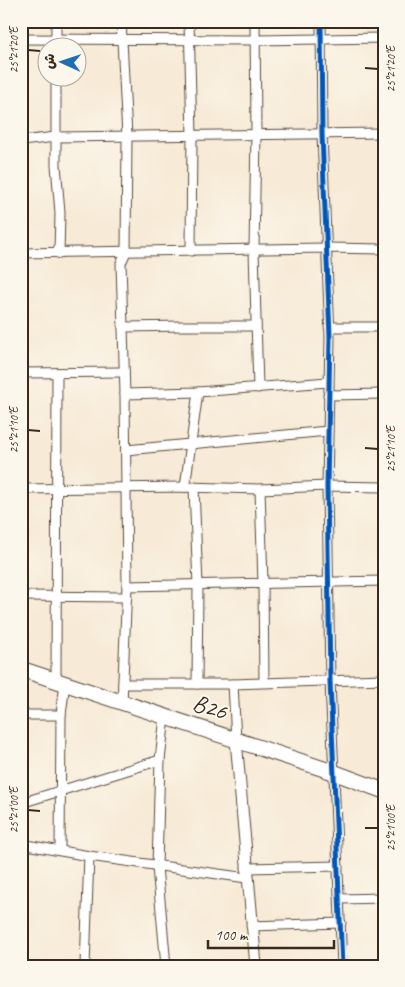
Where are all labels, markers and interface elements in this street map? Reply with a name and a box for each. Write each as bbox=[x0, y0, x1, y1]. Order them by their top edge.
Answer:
text: 25°21'20"E bbox=[6, 25, 22, 73]
north arrow bbox=[38, 38, 88, 88]
text: 25°21'20"E bbox=[383, 44, 399, 92]
text: ش bbox=[41, 53, 58, 69]
text: 25°21'10"E bbox=[6, 405, 22, 453]
text: 25°21'10"E bbox=[383, 424, 399, 472]
street label: B26 bbox=[189, 687, 232, 727]
text: 25°21'00"E bbox=[6, 785, 22, 833]
text: 25°21'00"E bbox=[383, 803, 399, 851]
scale bar bbox=[208, 917, 334, 949]
text: 100 m bbox=[215, 926, 249, 945]

